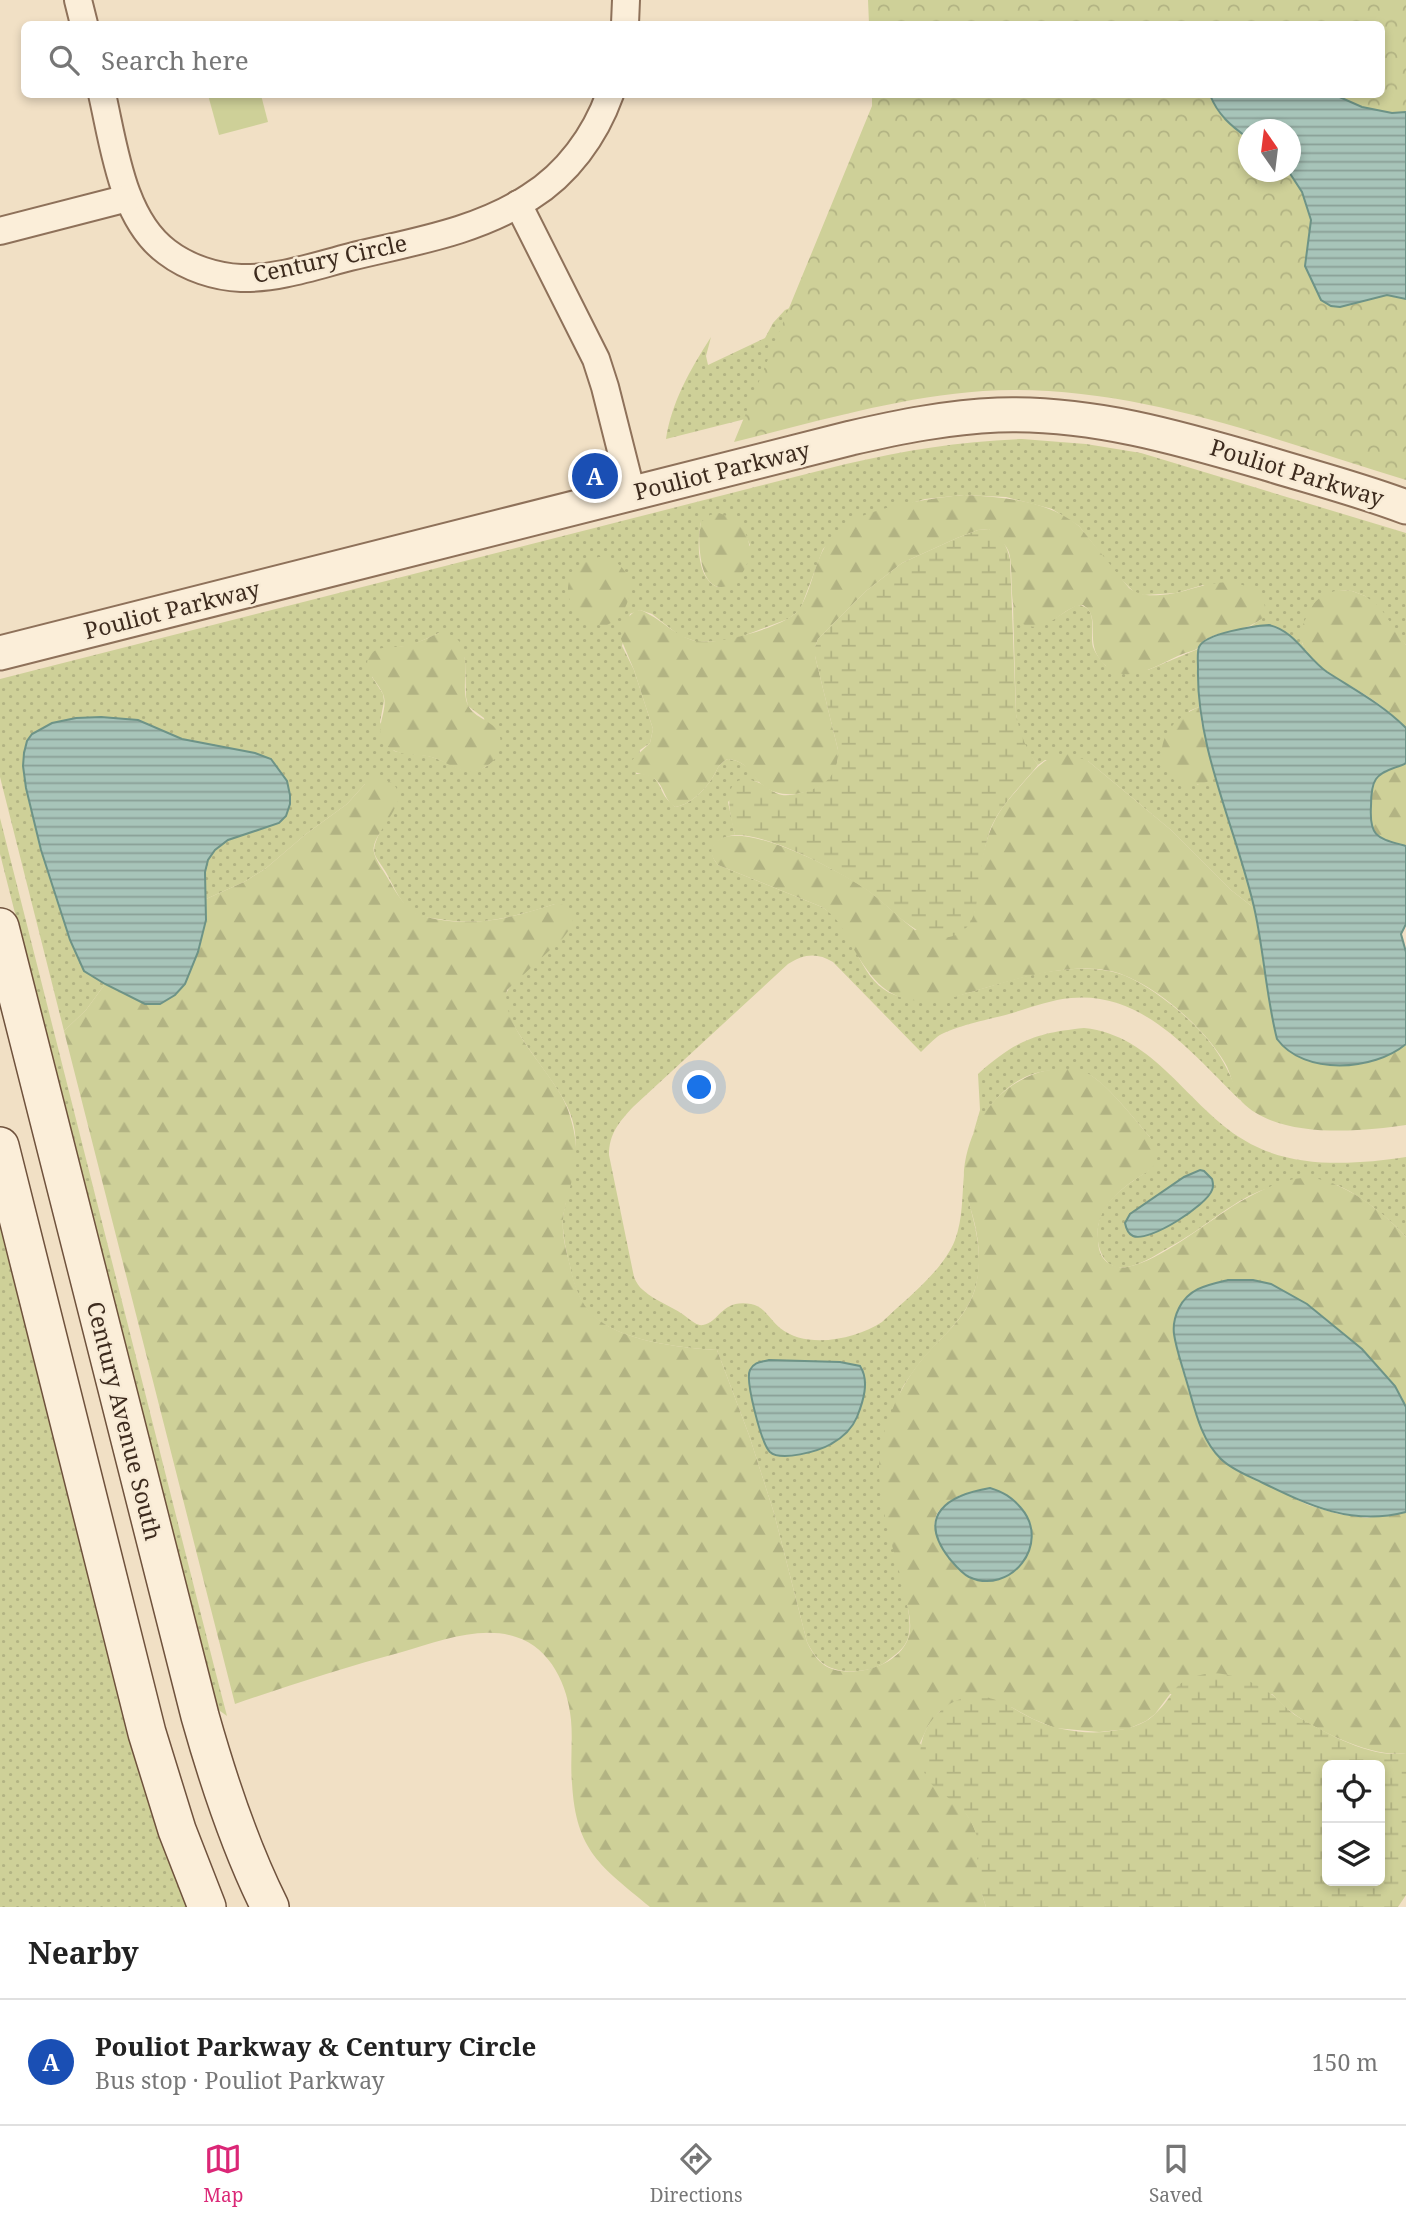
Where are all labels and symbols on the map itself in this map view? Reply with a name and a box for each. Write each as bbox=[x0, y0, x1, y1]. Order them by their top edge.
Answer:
north arrow bbox=[1238, 119, 1301, 182]
street label: Century Circle bbox=[250, 226, 410, 290]
street label: Pouliot Parkway bbox=[1207, 430, 1388, 514]
street label: Pouliot Parkway bbox=[631, 433, 813, 507]
pin: A bbox=[572, 450, 618, 502]
street label: Pouliot Parkway bbox=[81, 572, 263, 646]
your location bbox=[682, 1070, 716, 1104]
street label: Century Avenue South bbox=[80, 1298, 170, 1544]

